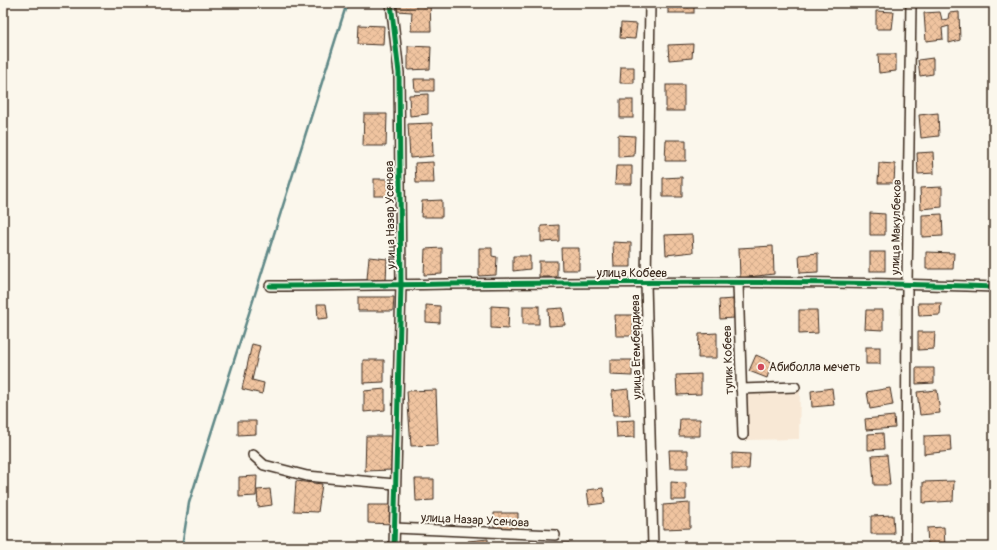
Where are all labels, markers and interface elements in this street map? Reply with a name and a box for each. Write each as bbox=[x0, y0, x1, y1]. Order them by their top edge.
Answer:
street label: улица Назар Усенова bbox=[382, 160, 399, 270]
street label: улица Макулбеков bbox=[888, 179, 905, 276]
street label: улица Кобеев bbox=[596, 266, 667, 281]
street label: улица Егембердиева bbox=[628, 294, 645, 401]
street label: тупик Кобеев bbox=[720, 325, 737, 395]
place label: Абиболла мечеть bbox=[769, 360, 861, 375]
marker: Абиболла мечеть bbox=[756, 362, 766, 372]
street label: улица Назар Усенова bbox=[419, 510, 530, 531]

